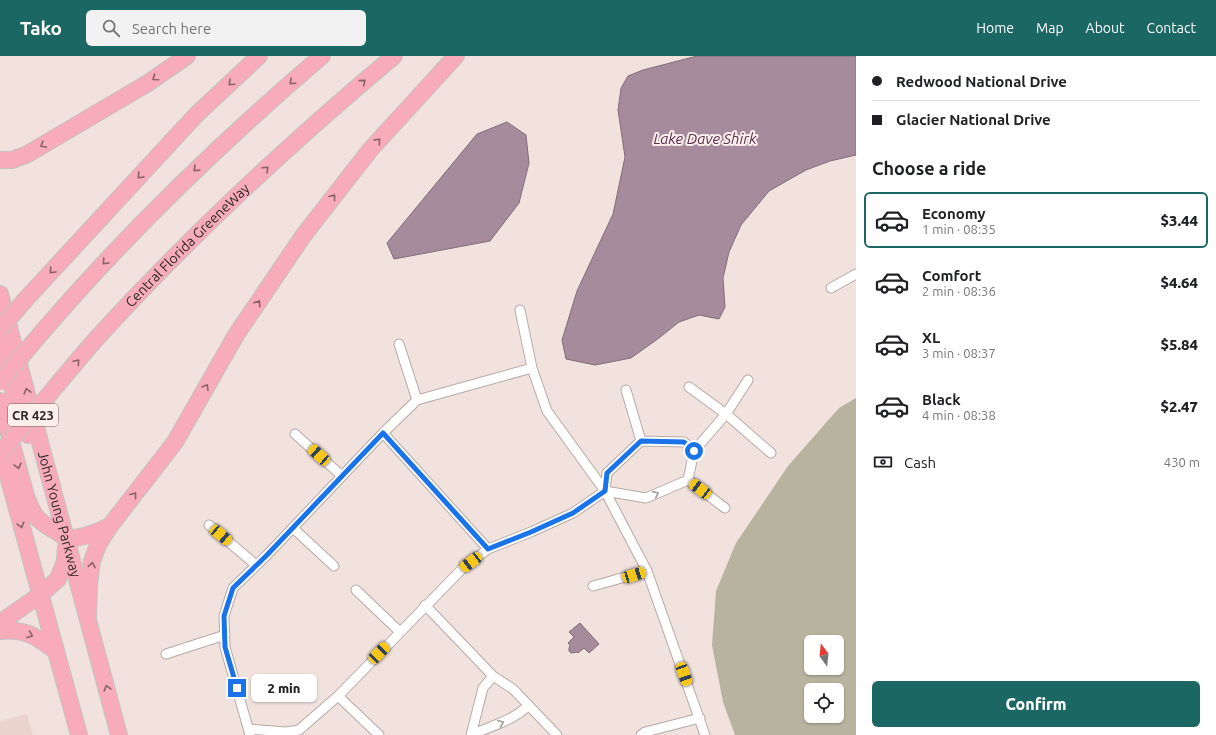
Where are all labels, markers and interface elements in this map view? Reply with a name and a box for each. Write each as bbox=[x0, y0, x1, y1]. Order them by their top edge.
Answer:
search box bbox=[86, 10, 366, 46]
text: Tako bbox=[20, 17, 62, 39]
icon: search bbox=[100, 17, 122, 39]
text: Search here bbox=[132, 20, 211, 37]
text: Home bbox=[976, 20, 1014, 36]
text: Map bbox=[1036, 20, 1064, 36]
text: About bbox=[1086, 20, 1125, 36]
text: Contact bbox=[1147, 20, 1196, 36]
text: Redwood National Drive bbox=[896, 73, 1067, 90]
one-way arrow bbox=[152, 74, 159, 81]
one-way arrow bbox=[289, 77, 297, 84]
one-way arrow bbox=[228, 78, 236, 85]
one-way arrow bbox=[358, 80, 366, 87]
text: Glacier National Drive bbox=[896, 111, 1051, 128]
water label: Lake Dave Shirk bbox=[653, 130, 757, 147]
one-way arrow bbox=[373, 138, 381, 146]
one-way arrow bbox=[40, 140, 47, 147]
text: Choose a ride bbox=[872, 158, 986, 178]
one-way arrow bbox=[193, 165, 201, 172]
one-way arrow bbox=[261, 166, 269, 173]
one-way arrow bbox=[138, 171, 145, 178]
street label: Central Florida GreeneWay bbox=[122, 180, 253, 310]
one-way arrow bbox=[329, 194, 336, 201]
icon: car bbox=[874, 202, 910, 238]
text: Economy bbox=[922, 205, 986, 222]
text: $3.44 bbox=[1160, 212, 1198, 229]
text: 1 min · 08:35 bbox=[922, 222, 996, 236]
one-way arrow bbox=[102, 257, 110, 265]
icon: car bbox=[874, 264, 910, 300]
one-way arrow bbox=[49, 266, 56, 274]
text: Comfort bbox=[922, 267, 981, 284]
text: $4.64 bbox=[1160, 274, 1198, 291]
text: 2 min · 08:36 bbox=[922, 284, 996, 298]
one-way arrow bbox=[253, 300, 261, 307]
icon: car bbox=[874, 326, 910, 362]
text: XL bbox=[922, 329, 940, 346]
text: $5.84 bbox=[1160, 336, 1198, 353]
text: 3 min · 08:37 bbox=[922, 346, 996, 360]
one-way arrow bbox=[73, 359, 80, 366]
one-way arrow bbox=[202, 384, 209, 392]
one-way arrow bbox=[23, 388, 31, 395]
icon: car bbox=[874, 388, 910, 424]
text: Black bbox=[922, 391, 961, 408]
text: $2.47 bbox=[1160, 398, 1198, 415]
road number: CR 423 bbox=[8, 404, 58, 426]
text: 4 min · 08:38 bbox=[922, 408, 996, 422]
route start bbox=[685, 442, 703, 460]
car bbox=[306, 443, 332, 467]
street label: John Young Parkway bbox=[35, 449, 84, 579]
icon: cash bbox=[872, 451, 894, 473]
text: Cash bbox=[904, 454, 936, 471]
text: 430 m bbox=[1164, 455, 1200, 469]
one-way arrow bbox=[13, 463, 21, 469]
car bbox=[687, 477, 713, 501]
one-way arrow bbox=[653, 490, 660, 498]
one-way arrow bbox=[129, 493, 136, 500]
one-way arrow bbox=[16, 521, 25, 528]
car bbox=[208, 523, 234, 547]
car bbox=[458, 550, 484, 574]
one-way arrow bbox=[87, 562, 95, 568]
car bbox=[621, 566, 647, 584]
one-way arrow bbox=[27, 630, 34, 638]
north arrow bbox=[804, 635, 844, 675]
map controls bbox=[804, 635, 844, 723]
car bbox=[366, 640, 392, 666]
car bbox=[674, 661, 694, 687]
callout: 2 min bbox=[251, 674, 317, 702]
route end bbox=[228, 679, 246, 697]
text: 2 min bbox=[267, 681, 301, 695]
button: Confirm bbox=[872, 681, 1200, 727]
button: locate bbox=[804, 683, 844, 723]
one-way arrow bbox=[103, 685, 112, 692]
one-way arrow bbox=[497, 719, 504, 727]

